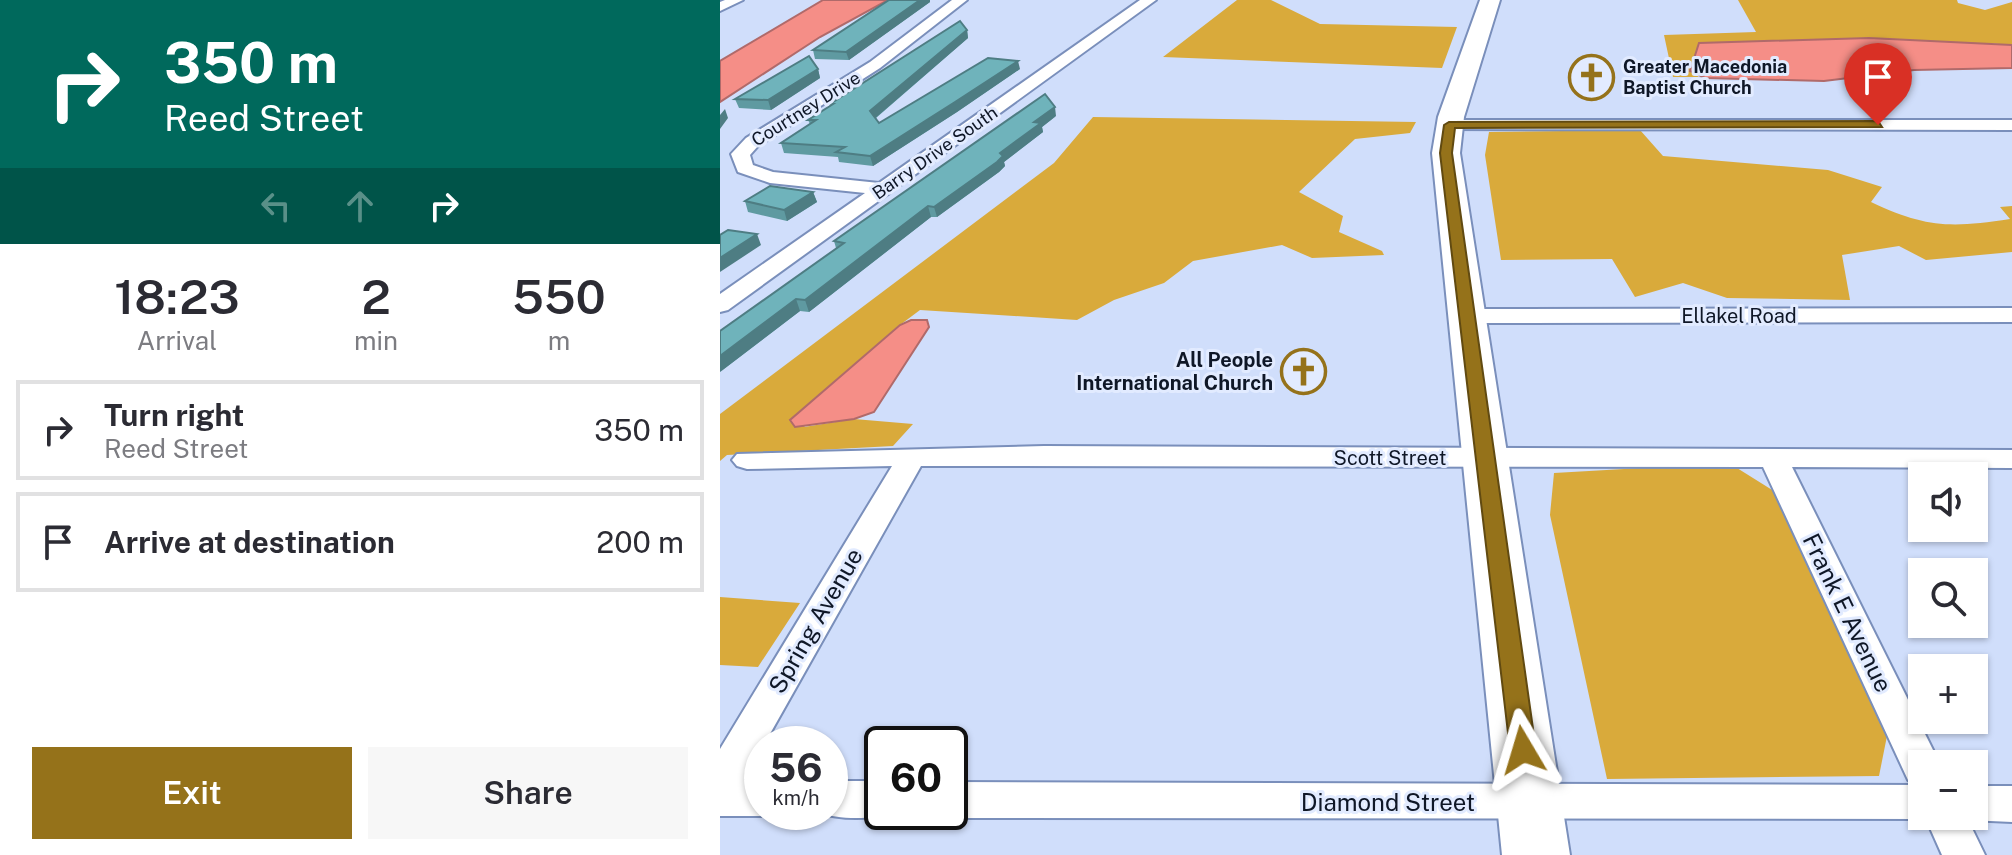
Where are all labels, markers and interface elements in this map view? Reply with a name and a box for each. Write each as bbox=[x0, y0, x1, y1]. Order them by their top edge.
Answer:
text: 350 m bbox=[164, 30, 338, 96]
icon: right bbox=[32, 32, 136, 136]
pin bbox=[1844, 43, 1912, 125]
church icon: Greater Macedonia Baptist Church bbox=[1568, 53, 1616, 101]
icon: arrive bbox=[1856, 55, 1900, 99]
place label: Greater Macedonia Baptist Church bbox=[1623, 56, 1787, 98]
street label: Courtney Drive bbox=[747, 67, 864, 150]
text: Reed Street bbox=[164, 97, 364, 139]
street label: Barry Drive South bbox=[868, 102, 1001, 204]
icon: left bbox=[254, 184, 298, 228]
icon: ahead bbox=[338, 184, 382, 228]
icon: right bbox=[422, 184, 466, 228]
text: 18:23 bbox=[114, 268, 240, 325]
text: 2 bbox=[361, 268, 391, 325]
text: 550 bbox=[512, 268, 606, 325]
street label: Ellakel Road bbox=[1681, 304, 1797, 328]
text: Arrival bbox=[137, 325, 217, 356]
text: min bbox=[354, 325, 398, 356]
text: m bbox=[548, 325, 570, 356]
church icon: All People International Church bbox=[1280, 347, 1328, 395]
place label: All People International Church bbox=[1076, 348, 1273, 395]
text: Turn right bbox=[104, 397, 244, 433]
icon: right bbox=[36, 408, 80, 452]
text: 350 m bbox=[594, 412, 684, 448]
text: Reed Street bbox=[104, 433, 248, 464]
street label: Scott Street bbox=[1334, 446, 1446, 470]
map controls bbox=[1908, 462, 1988, 830]
button: sound bbox=[1908, 462, 1988, 542]
icon: arrive bbox=[36, 520, 80, 564]
text: Arrive at destination bbox=[104, 524, 395, 560]
text: 200 m bbox=[596, 524, 684, 560]
street label: Frank E Avenue bbox=[1797, 529, 1898, 696]
street label: Spring Avenue bbox=[762, 543, 868, 698]
button: search bbox=[1908, 558, 1988, 638]
button: + bbox=[1908, 654, 1988, 734]
position arrow bbox=[1481, 708, 1565, 792]
speed limit sign: 60 bbox=[864, 726, 968, 830]
text: 56 bbox=[769, 744, 823, 791]
button: Exit bbox=[32, 747, 352, 839]
button: Share bbox=[368, 747, 688, 839]
button: − bbox=[1908, 750, 1988, 830]
text: km/h bbox=[772, 786, 820, 810]
street label: Diamond Street bbox=[1301, 788, 1475, 816]

